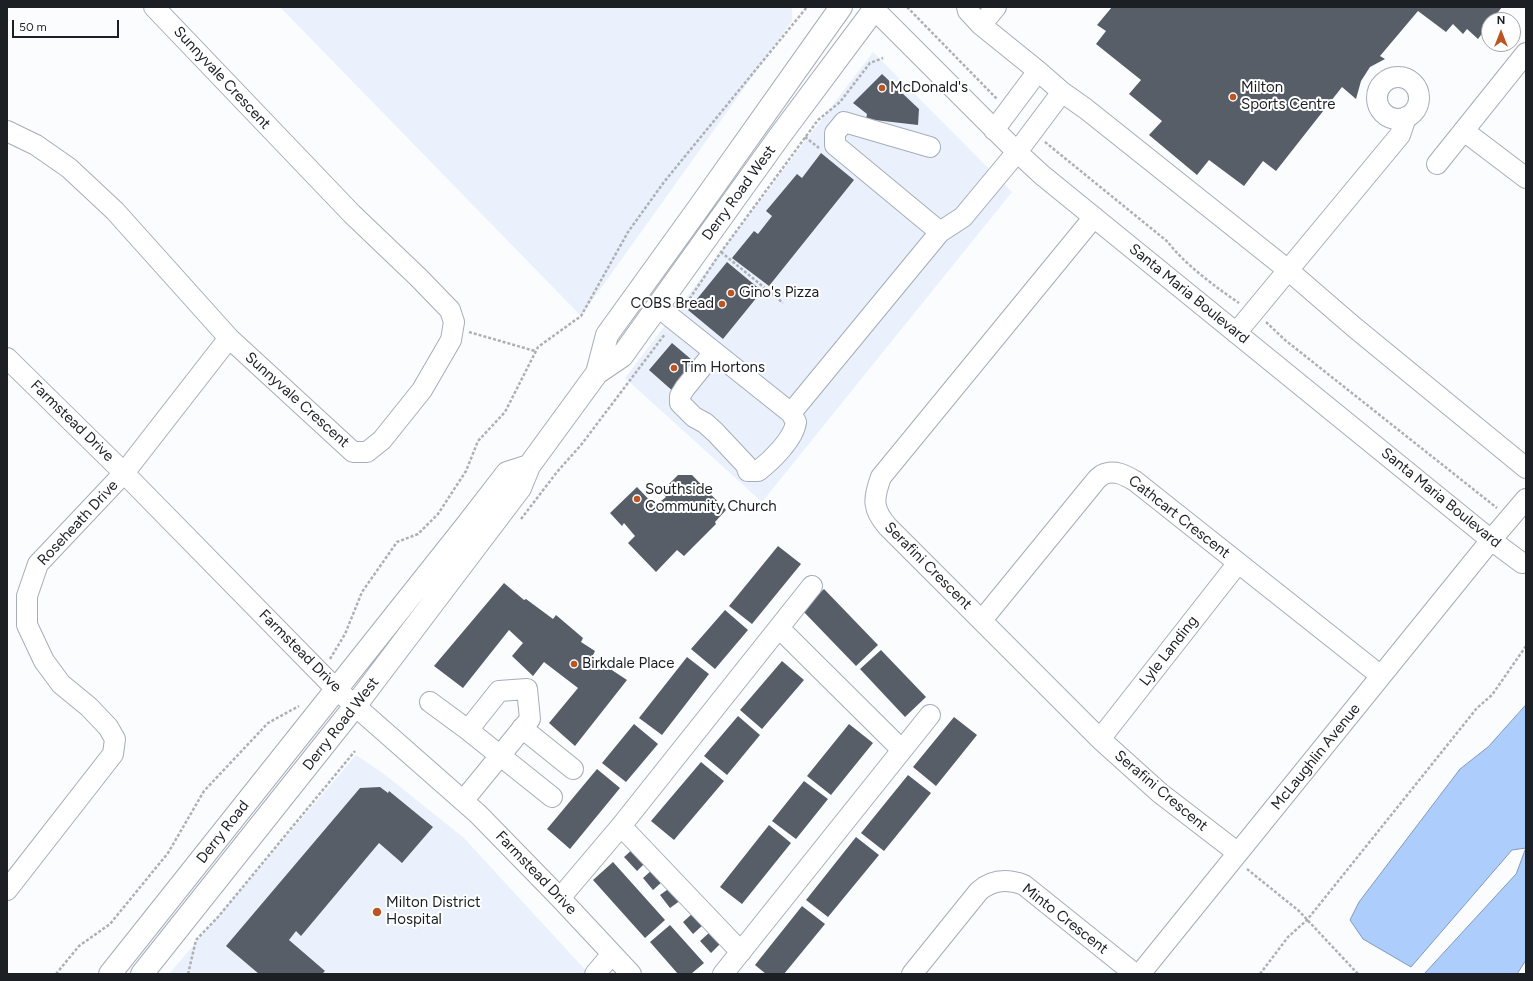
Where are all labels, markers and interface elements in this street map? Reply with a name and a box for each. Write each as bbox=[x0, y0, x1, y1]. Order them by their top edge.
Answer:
scale bar bbox=[14, 12, 121, 38]
north arrow bbox=[1481, 12, 1521, 52]
text: N bbox=[1497, 14, 1505, 27]
text: 50 m bbox=[19, 20, 47, 34]
street label: Sunnyvale Crescent bbox=[170, 23, 274, 133]
place label: McDonald's bbox=[890, 79, 968, 97]
place label: Milton Sports Centre bbox=[1241, 79, 1336, 114]
marker: McDonald's bbox=[877, 83, 887, 93]
marker: Milton Sports Centre bbox=[1228, 92, 1238, 102]
street label: Derry Road West bbox=[698, 142, 780, 244]
street label: Santa Maria Boulevard bbox=[1125, 240, 1253, 348]
place label: Gino's Pizza bbox=[739, 284, 819, 302]
marker: Gino's Pizza bbox=[726, 288, 736, 298]
place label: COBS Bread bbox=[631, 295, 714, 313]
marker: COBS Bread bbox=[717, 299, 727, 309]
street label: Sunnyvale Crescent bbox=[241, 348, 353, 452]
place label: Tim Hortons bbox=[682, 359, 765, 377]
marker: Tim Hortons bbox=[669, 363, 679, 373]
street label: Farmstead Drive bbox=[26, 377, 118, 465]
street label: Santa Maria Boulevard bbox=[1377, 444, 1505, 552]
street label: Cathcart Crescent bbox=[1125, 472, 1233, 562]
street label: Roseheath Drive bbox=[34, 477, 122, 569]
place label: Southside Community Church bbox=[645, 481, 777, 516]
marker: Southside Community Church bbox=[632, 494, 642, 504]
street label: Serafini Crescent bbox=[881, 519, 975, 613]
street label: Farmstead Drive bbox=[255, 606, 345, 696]
street label: Lyle Landing bbox=[1136, 612, 1202, 690]
place label: Birkdale Place bbox=[582, 655, 674, 673]
marker: Birkdale Place bbox=[569, 659, 579, 669]
street label: Derry Road West bbox=[299, 674, 383, 774]
street label: McLaughlin Avenue bbox=[1268, 700, 1364, 814]
street label: Serafini Crescent bbox=[1111, 747, 1211, 835]
street label: Derry Road bbox=[193, 797, 253, 867]
street label: Farmstead Drive bbox=[492, 827, 580, 919]
street label: Minto Crescent bbox=[1018, 880, 1112, 958]
place label: Milton District Hospital bbox=[386, 894, 481, 929]
marker: Milton District Hospital bbox=[371, 906, 383, 918]

